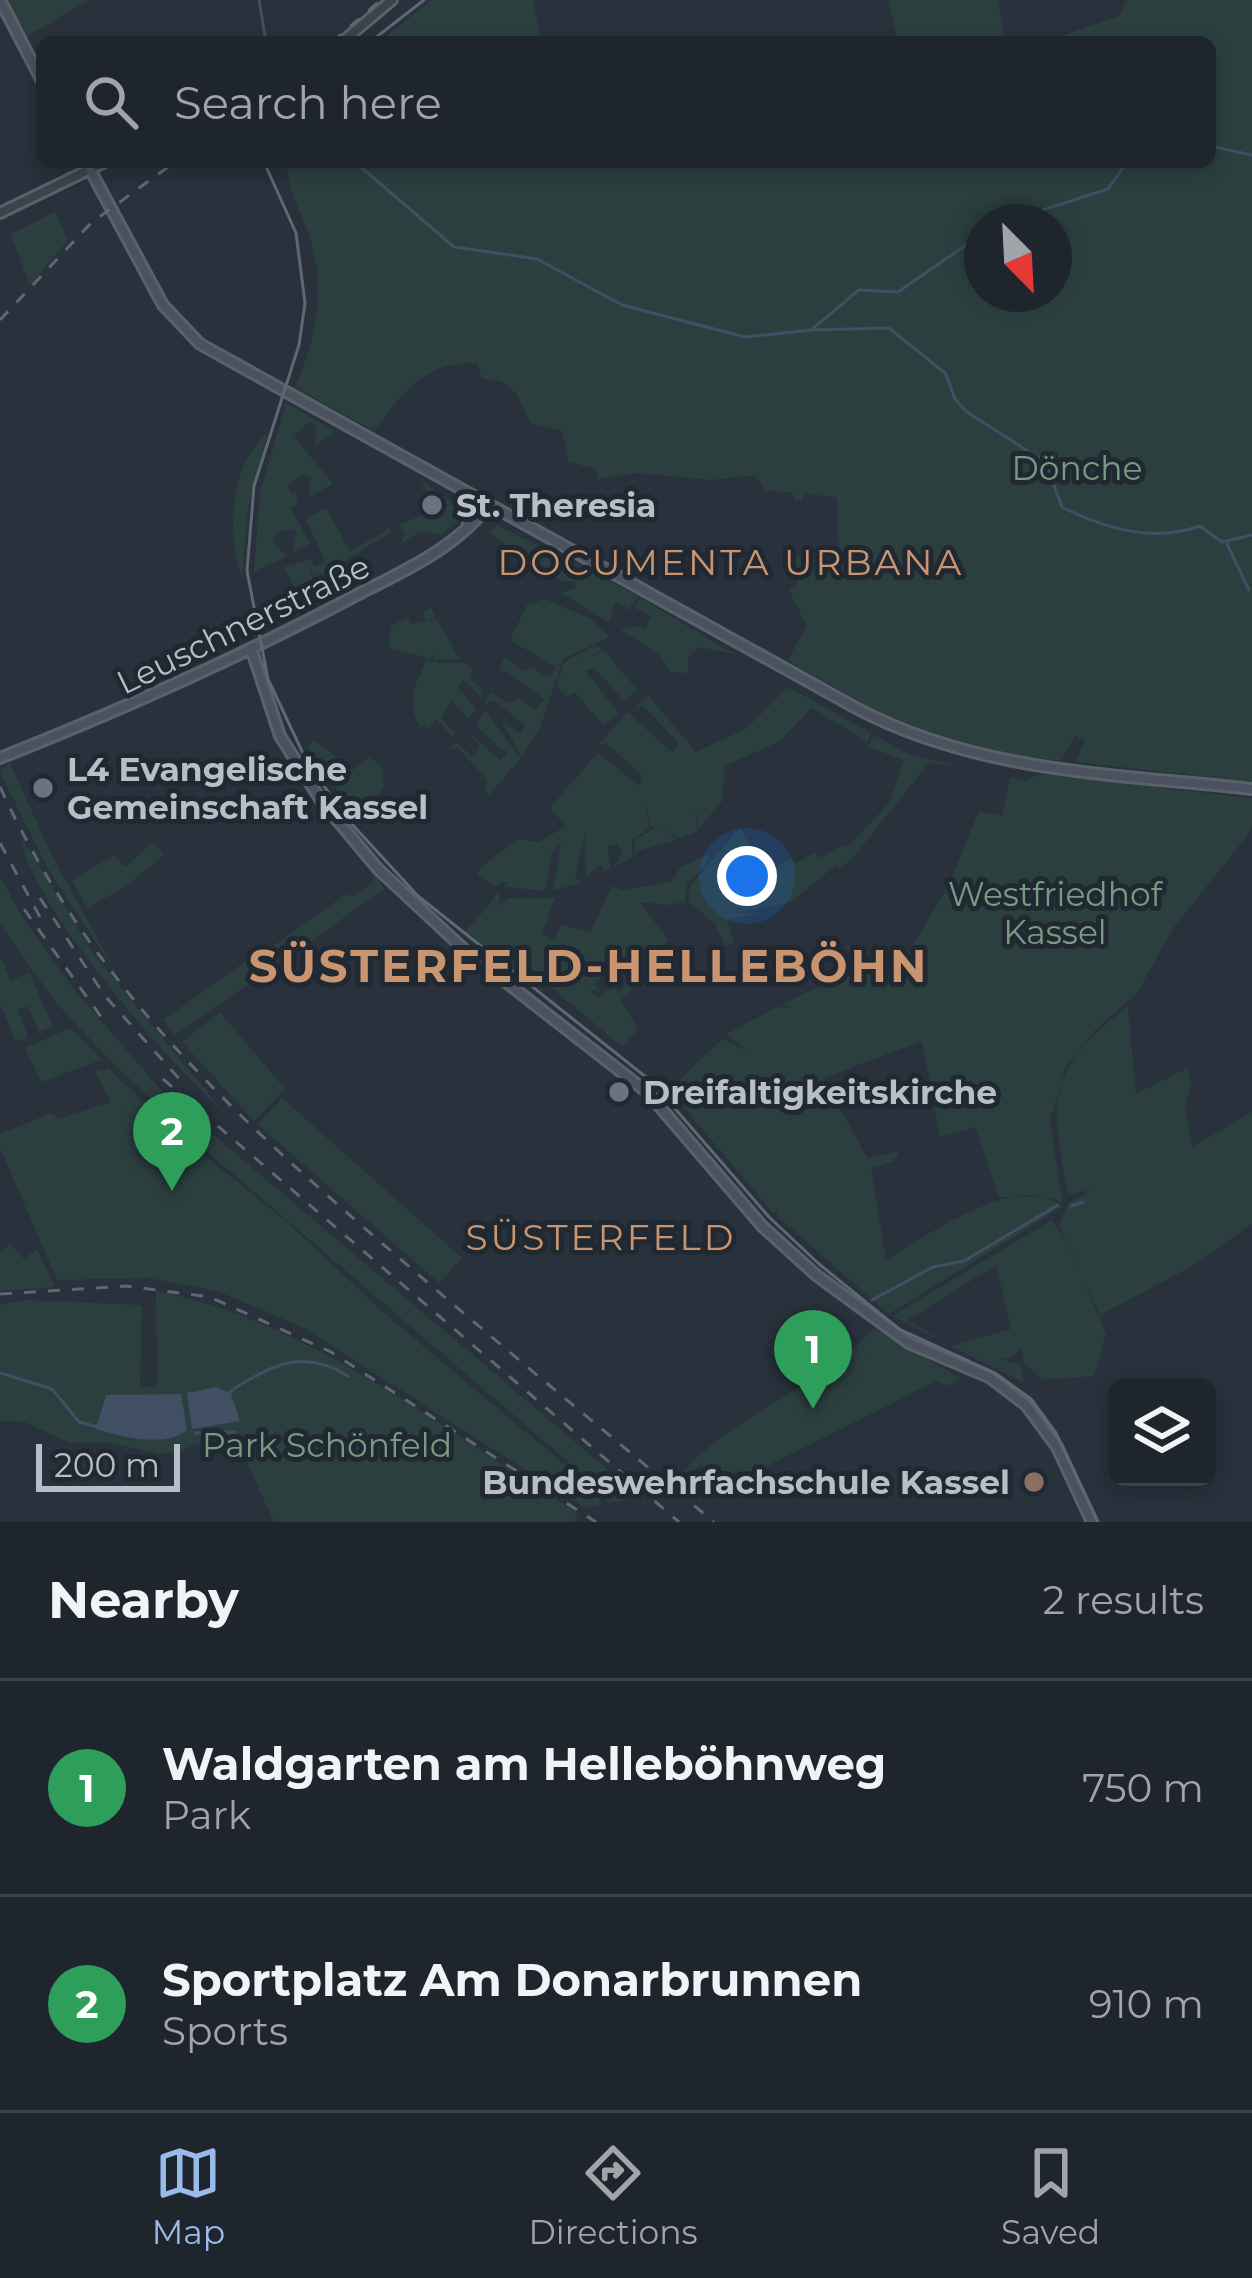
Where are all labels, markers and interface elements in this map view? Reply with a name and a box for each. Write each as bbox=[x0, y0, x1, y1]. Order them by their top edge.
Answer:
search box bbox=[36, 36, 1216, 168]
icon: search bbox=[78, 69, 144, 135]
text: Search here bbox=[174, 75, 442, 130]
north arrow bbox=[964, 204, 1072, 312]
park label: Dönche bbox=[1012, 448, 1142, 488]
place label: St. Theresia bbox=[456, 485, 656, 525]
marker: St. Theresia bbox=[419, 492, 445, 518]
district label: DOCUMENTA URBANA bbox=[498, 540, 964, 584]
street label: Leuschnerstraße bbox=[110, 545, 376, 703]
place label: L4 Evangelische Gemeinschaft Kassel bbox=[67, 749, 428, 827]
marker: L4 Evangelische Gemeinschaft Kassel bbox=[30, 775, 56, 801]
your location bbox=[717, 846, 777, 906]
park label: Westfriedhof Kassel bbox=[948, 874, 1164, 952]
district label: SÜSTERFELD-HELLEBÖHN bbox=[249, 938, 929, 993]
place label: Dreifaltigkeitskirche bbox=[643, 1072, 997, 1112]
marker: Dreifaltigkeitskirche bbox=[606, 1079, 632, 1105]
pin: 2 bbox=[133, 1092, 211, 1191]
district label: SÜSTERFELD bbox=[465, 1215, 737, 1259]
pin: 1 bbox=[774, 1310, 852, 1409]
map controls bbox=[1108, 1378, 1216, 1486]
button: layers bbox=[1108, 1378, 1216, 1486]
park label: Park Schönfeld bbox=[202, 1425, 452, 1465]
scale bar bbox=[36, 1438, 180, 1491]
text: 200 m bbox=[54, 1445, 160, 1485]
place label: Bundeswehrfachschule Kassel bbox=[482, 1462, 1010, 1502]
marker: Bundeswehrfachschule Kassel bbox=[1021, 1469, 1047, 1495]
text: Nearby bbox=[48, 1569, 239, 1631]
text: 2 results bbox=[1043, 1576, 1204, 1624]
text: Waldgarten am Helleböhnweg bbox=[162, 1736, 886, 1791]
text: 1 bbox=[79, 1764, 95, 1812]
text: 750 m bbox=[1082, 1764, 1204, 1812]
text: Park bbox=[162, 1791, 251, 1839]
text: Sportplatz Am Donarbrunnen bbox=[162, 1952, 862, 2007]
text: 2 bbox=[75, 1980, 99, 2028]
text: 910 m bbox=[1089, 1980, 1204, 2028]
text: Sports bbox=[162, 2007, 288, 2055]
tab: Map bbox=[152, 2140, 225, 2252]
tab: Directions bbox=[529, 2140, 698, 2252]
tab: Saved bbox=[1001, 2140, 1100, 2252]

